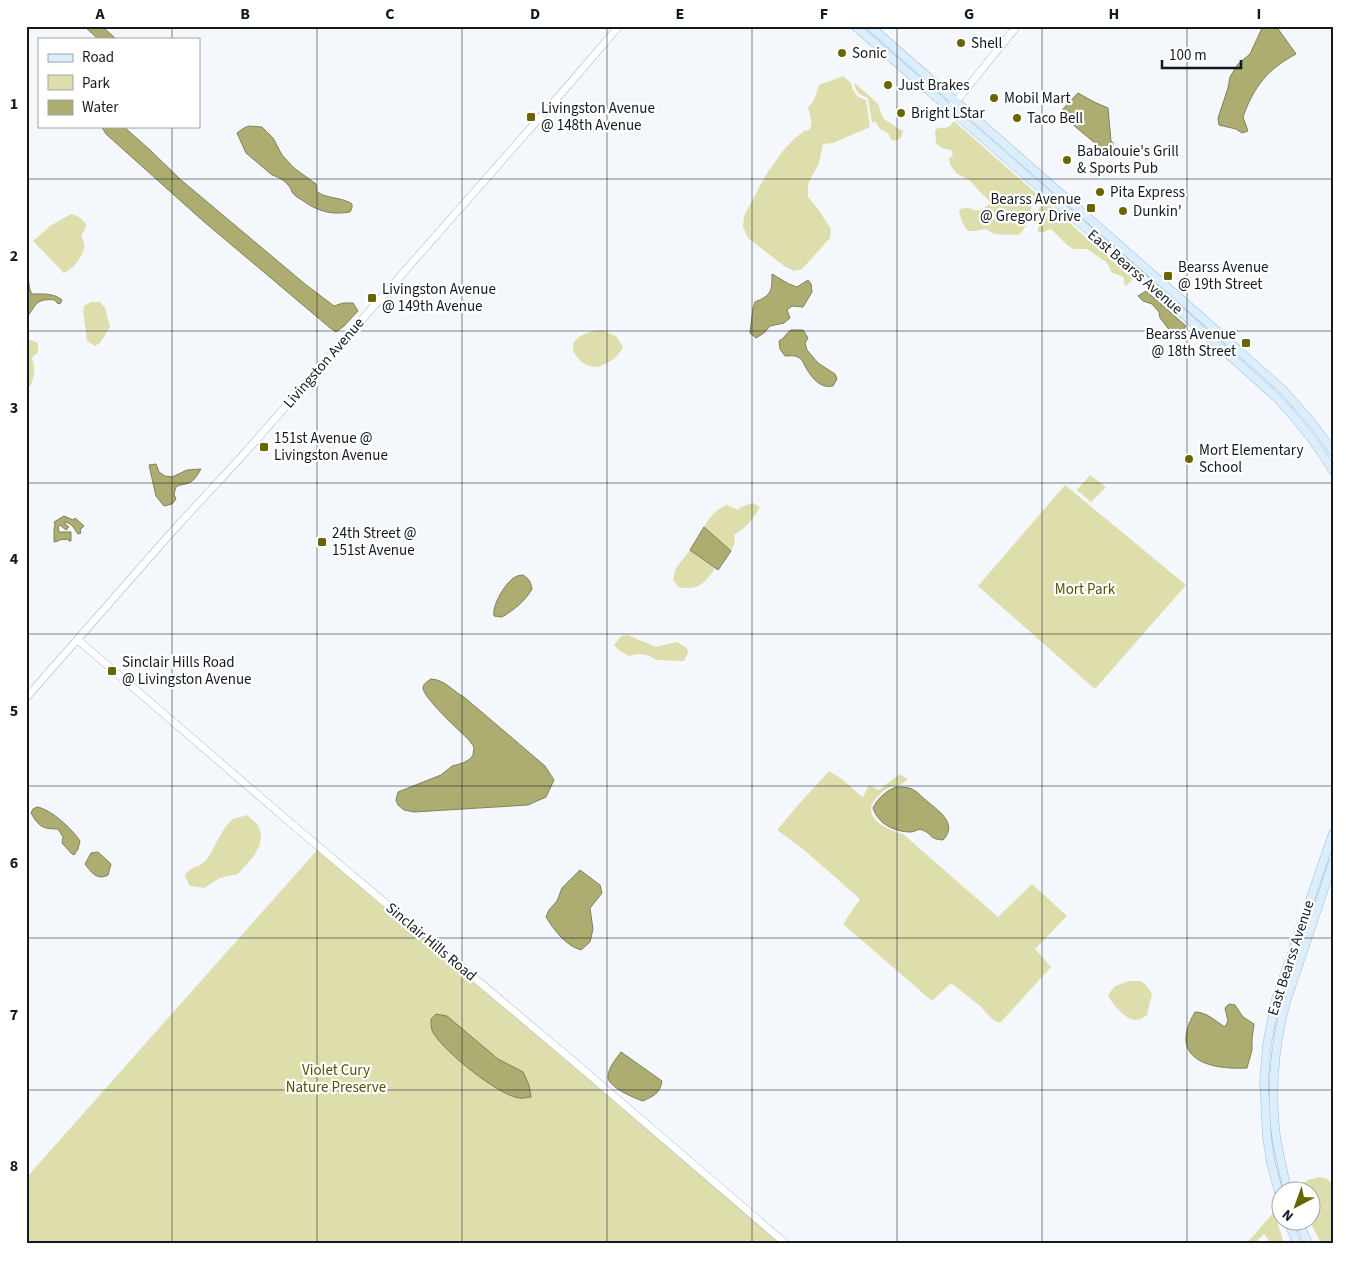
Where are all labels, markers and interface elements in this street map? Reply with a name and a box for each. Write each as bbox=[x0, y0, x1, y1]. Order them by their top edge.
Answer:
text: A bbox=[94, 3, 105, 25]
text: B bbox=[240, 3, 250, 25]
text: C bbox=[385, 3, 395, 25]
text: D bbox=[530, 3, 540, 25]
text: E bbox=[676, 3, 684, 25]
text: F bbox=[820, 3, 828, 25]
text: G bbox=[964, 3, 974, 25]
text: H bbox=[1109, 3, 1119, 25]
text: I bbox=[1257, 3, 1261, 25]
place label: Shell bbox=[971, 33, 1002, 54]
marker: Shell bbox=[955, 37, 967, 49]
legend bbox=[38, 38, 200, 128]
scale bar bbox=[1162, 38, 1240, 70]
place label: Sonic bbox=[852, 43, 887, 64]
text: 100 m bbox=[1169, 45, 1207, 66]
text: Road bbox=[82, 47, 114, 68]
marker: Sonic bbox=[836, 47, 848, 59]
text: Park bbox=[82, 73, 111, 94]
place label: Just Brakes bbox=[898, 75, 970, 96]
marker: Just Brakes bbox=[882, 79, 894, 91]
place label: Mobil Mart bbox=[1004, 88, 1071, 109]
marker: Mobil Mart bbox=[988, 92, 1000, 104]
text: 1 bbox=[10, 93, 18, 115]
text: Water bbox=[82, 97, 119, 118]
place label: Livingston Avenue @ 148th Avenue bbox=[541, 98, 655, 136]
place label: Bright LStar bbox=[911, 103, 985, 124]
marker: Bright LStar bbox=[895, 107, 907, 119]
place label: Taco Bell bbox=[1027, 108, 1083, 129]
marker: Livingston Avenue @ 148th Avenue bbox=[525, 111, 537, 123]
marker: Taco Bell bbox=[1011, 112, 1023, 124]
place label: Babalouie's Grill & Sports Pub bbox=[1077, 141, 1179, 179]
marker: Babalouie's Grill & Sports Pub bbox=[1061, 154, 1073, 166]
place label: Pita Express bbox=[1110, 182, 1185, 203]
marker: Pita Express bbox=[1094, 186, 1106, 198]
place label: Bearss Avenue @ Gregory Drive bbox=[980, 189, 1081, 227]
place label: Dunkin' bbox=[1133, 201, 1182, 222]
marker: Bearss Avenue @ Gregory Drive bbox=[1085, 202, 1097, 214]
marker: Dunkin' bbox=[1117, 205, 1129, 217]
street label: East Bearss Avenue bbox=[1083, 225, 1187, 319]
text: 2 bbox=[10, 245, 18, 267]
place label: Bearss Avenue @ 19th Street bbox=[1178, 257, 1269, 295]
marker: Bearss Avenue @ 19th Street bbox=[1162, 270, 1174, 282]
place label: Livingston Avenue @ 149th Avenue bbox=[382, 279, 496, 317]
marker: Livingston Avenue @ 149th Avenue bbox=[366, 292, 378, 304]
street label: Livingston Avenue bbox=[279, 313, 369, 413]
place label: Bearss Avenue @ 18th Street bbox=[1145, 324, 1236, 362]
marker: Bearss Avenue @ 18th Street bbox=[1240, 337, 1252, 349]
text: 3 bbox=[10, 397, 18, 419]
place label: 151st Avenue @ Livingston Avenue bbox=[274, 428, 388, 466]
place label: Mort Elementary School bbox=[1199, 440, 1303, 478]
marker: 151st Avenue @ Livingston Avenue bbox=[258, 441, 270, 453]
marker: Mort Elementary School bbox=[1183, 453, 1195, 465]
place label: 24th Street @ 151st Avenue bbox=[332, 523, 416, 561]
marker: 24th Street @ 151st Avenue bbox=[316, 536, 328, 548]
text: 4 bbox=[10, 548, 19, 570]
park label: Mort Park bbox=[1055, 579, 1116, 600]
place label: Sinclair Hills Road @ Livingston Avenue bbox=[122, 652, 252, 690]
marker: Sinclair Hills Road @ Livingston Avenue bbox=[106, 665, 118, 677]
text: 5 bbox=[10, 700, 18, 722]
text: 6 bbox=[10, 852, 18, 874]
street label: Sinclair Hills Road bbox=[381, 898, 481, 986]
street label: East Bearss Avenue bbox=[1262, 898, 1320, 1018]
text: 7 bbox=[10, 1004, 18, 1026]
park label: Violet Cury Nature Preserve bbox=[286, 1060, 386, 1098]
text: 8 bbox=[10, 1155, 18, 1177]
north arrow bbox=[1272, 1182, 1322, 1232]
text: N bbox=[1278, 1204, 1298, 1226]

